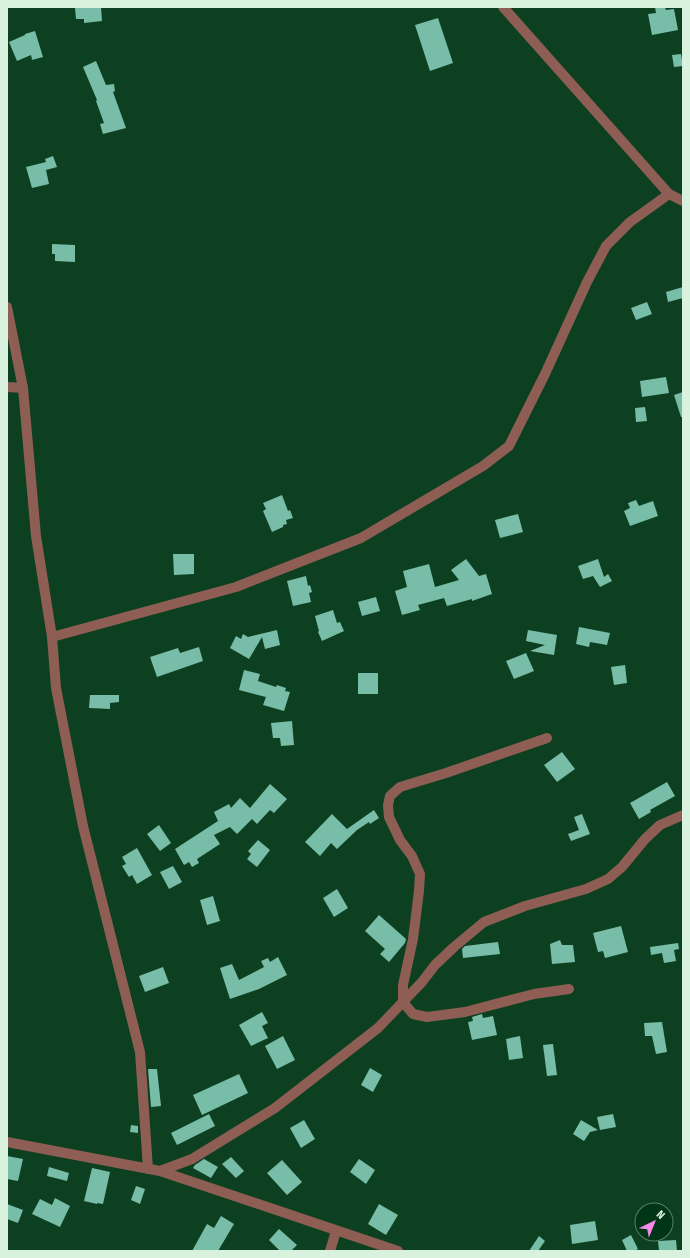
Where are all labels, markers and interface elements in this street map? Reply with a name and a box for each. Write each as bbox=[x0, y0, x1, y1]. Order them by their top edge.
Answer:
north arrow bbox=[634, 1202, 674, 1242]
text: N bbox=[654, 1208, 667, 1222]

